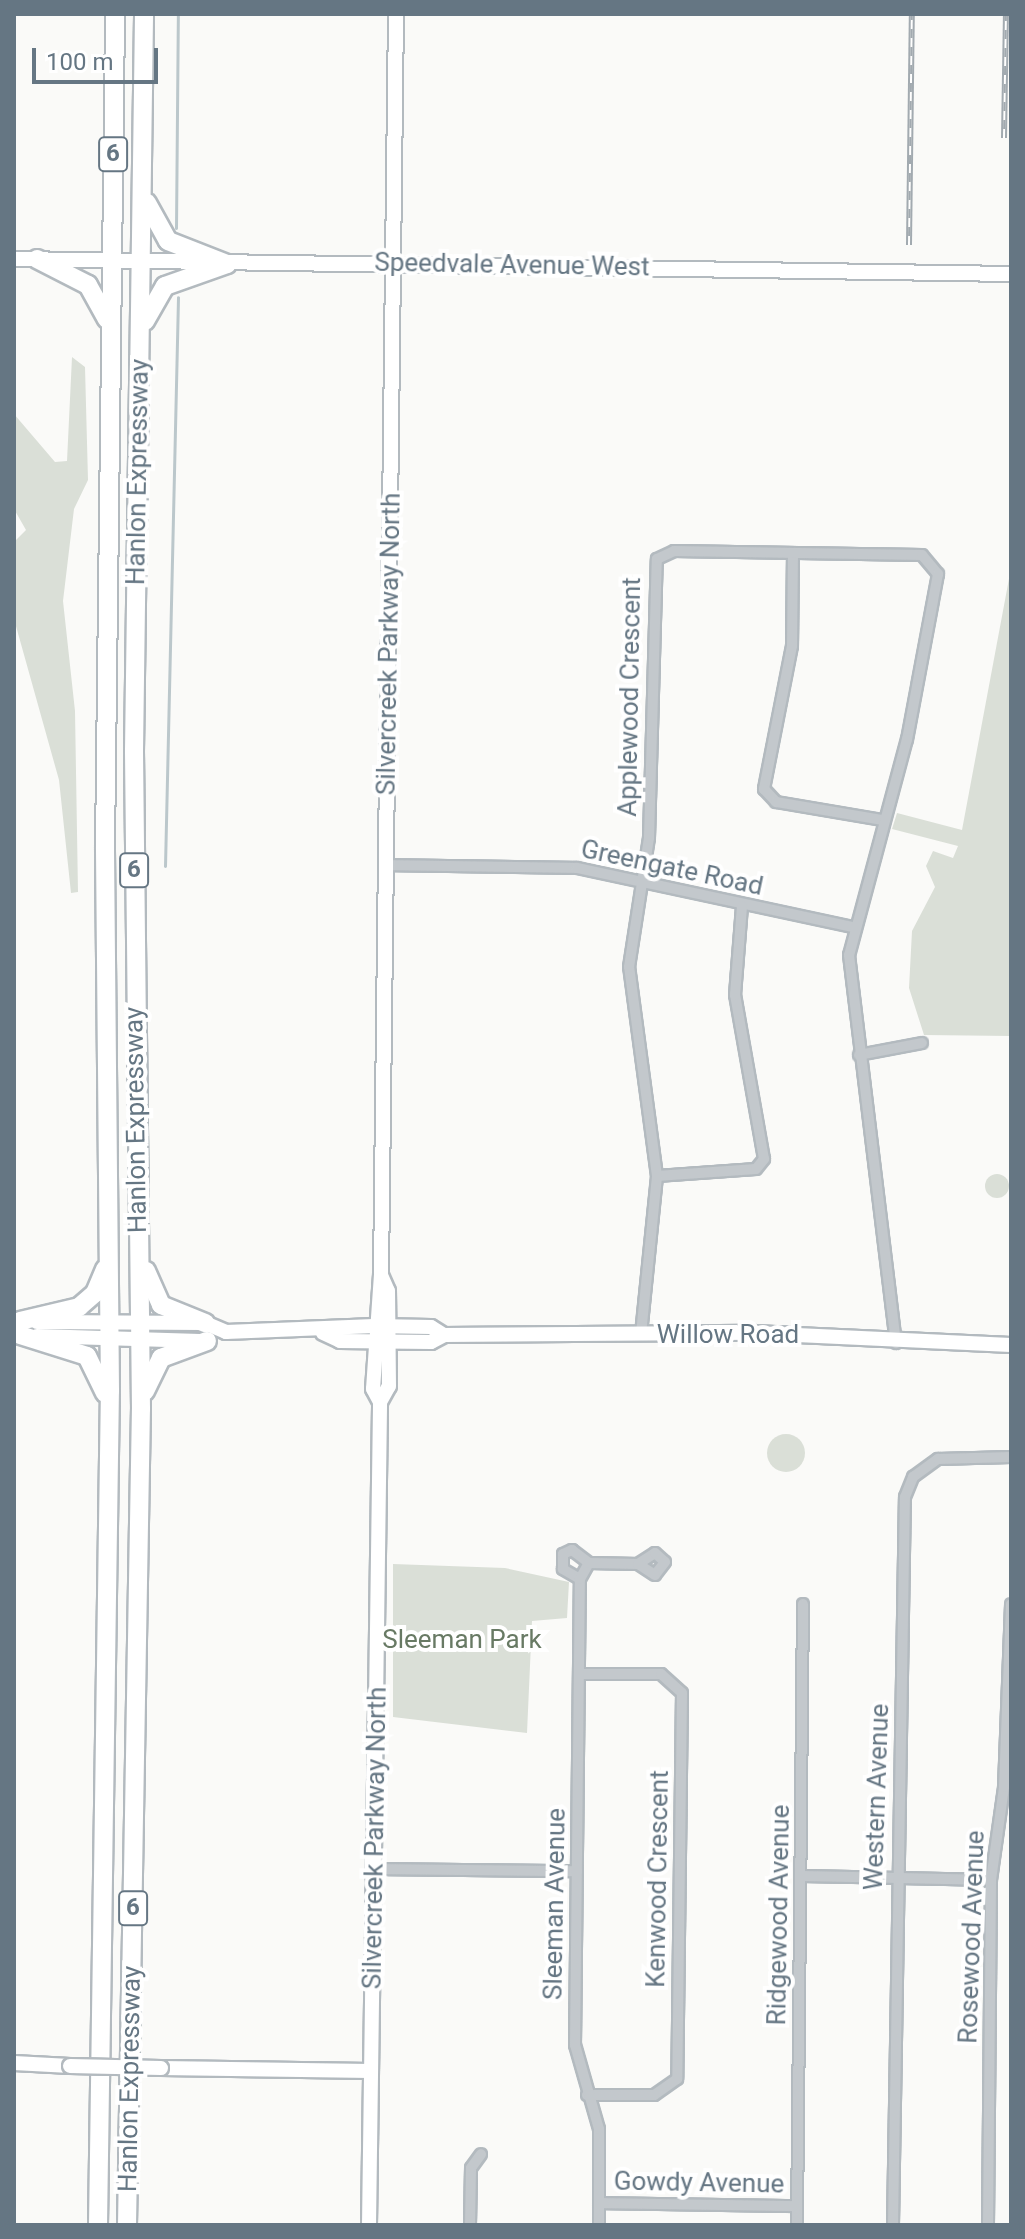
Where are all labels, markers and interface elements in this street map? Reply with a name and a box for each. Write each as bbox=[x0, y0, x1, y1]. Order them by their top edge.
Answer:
scale bar bbox=[36, 32, 162, 82]
text: 100 m bbox=[46, 48, 113, 76]
road number: 6 bbox=[97, 134, 129, 174]
street label: Speedvale Avenue West bbox=[374, 247, 650, 283]
street label: Hanlon Expressway bbox=[120, 359, 156, 585]
street label: Silvercreek Parkway North bbox=[371, 492, 407, 796]
street label: Applewood Crescent bbox=[612, 577, 648, 817]
street label: Greengate Road bbox=[578, 833, 766, 903]
road number: 6 bbox=[118, 850, 150, 890]
street label: Hanlon Expressway bbox=[118, 1007, 154, 1233]
street label: Willow Road bbox=[657, 1319, 799, 1351]
park label: Sleeman Park bbox=[382, 1624, 542, 1656]
street label: Silvercreek Parkway North bbox=[357, 1686, 393, 1990]
street label: Western Avenue bbox=[858, 1703, 896, 1891]
street label: Kenwood Crescent bbox=[641, 1770, 675, 1988]
street label: Ridgewood Avenue bbox=[761, 1804, 797, 2026]
street label: Sleeman Avenue bbox=[538, 1808, 572, 2000]
street label: Rosewood Avenue bbox=[953, 1830, 991, 2044]
road number: 6 bbox=[117, 1888, 149, 1928]
street label: Hanlon Expressway bbox=[112, 1966, 148, 2192]
street label: Gowdy Avenue bbox=[613, 2166, 785, 2200]

